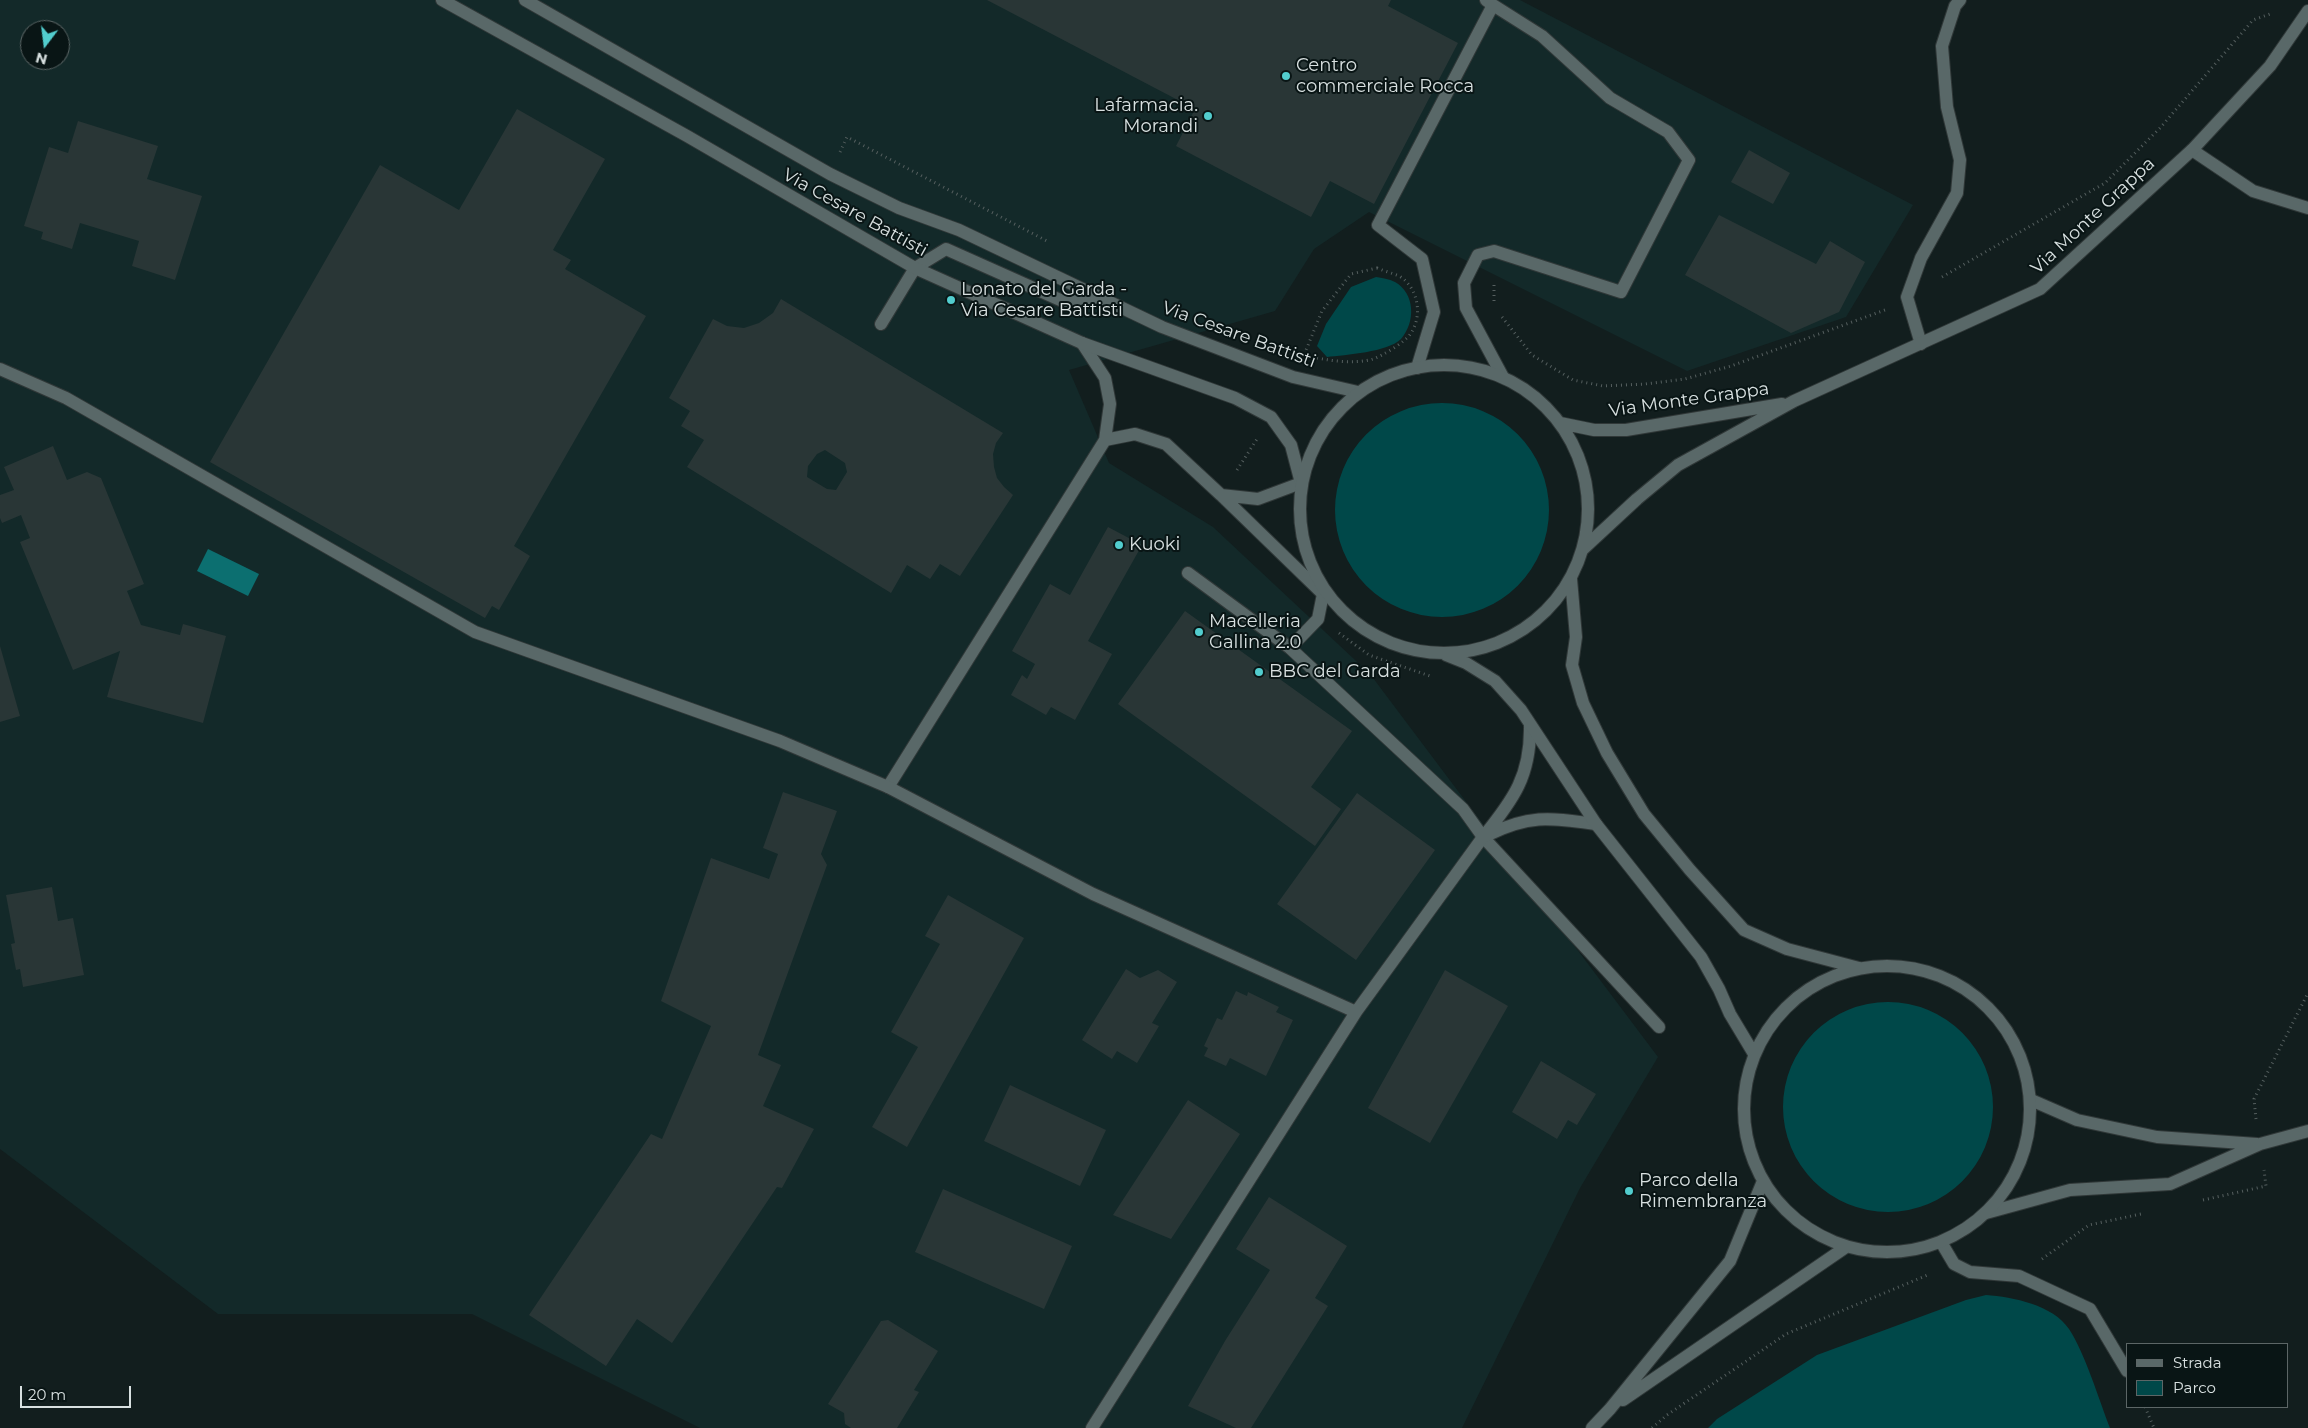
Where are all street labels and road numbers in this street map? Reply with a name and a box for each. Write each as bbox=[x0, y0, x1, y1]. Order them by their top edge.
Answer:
street label: Via Monte Grappa bbox=[2027, 153, 2159, 279]
street label: Via Cesare Battisti bbox=[779, 164, 931, 262]
street label: Via Cesare Battisti bbox=[1159, 297, 1319, 373]
street label: Via Monte Grappa bbox=[1607, 378, 1771, 422]

